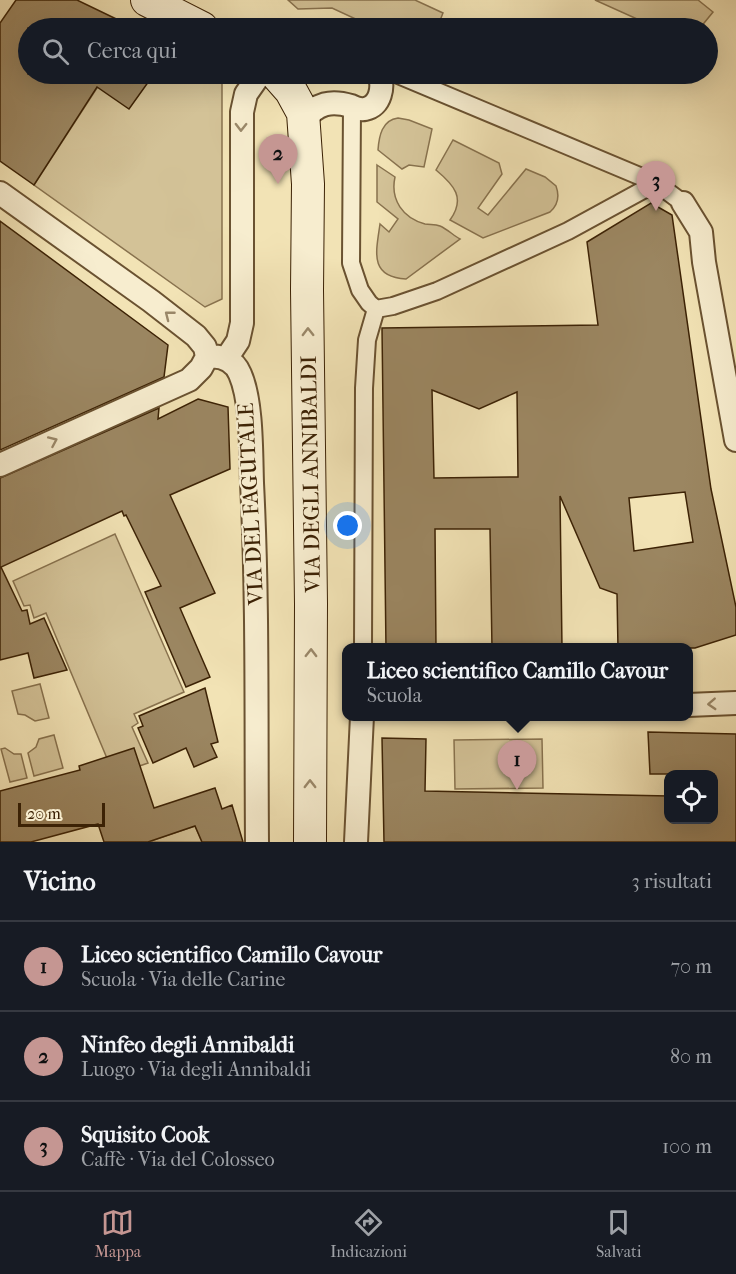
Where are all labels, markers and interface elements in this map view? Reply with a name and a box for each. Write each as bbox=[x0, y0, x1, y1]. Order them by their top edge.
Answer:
search box bbox=[18, 18, 718, 84]
icon: search bbox=[39, 35, 72, 68]
text: Cerca qui bbox=[87, 38, 177, 64]
one-way arrow bbox=[235, 123, 247, 132]
pin: 2 bbox=[258, 134, 298, 184]
pin: 3 bbox=[636, 162, 676, 211]
one-way arrow bbox=[165, 311, 176, 322]
one-way arrow bbox=[302, 328, 314, 337]
street label: VIA DEGLI ANNIBALDI bbox=[296, 355, 326, 594]
street label: VIA DEL FAGUTALE bbox=[233, 402, 269, 607]
one-way arrow bbox=[47, 436, 58, 448]
your location bbox=[333, 511, 362, 540]
popup bbox=[342, 643, 693, 721]
one-way arrow bbox=[304, 649, 317, 658]
text: Liceo scientifico Camillo Cavour bbox=[367, 658, 668, 684]
text: Scuola bbox=[367, 684, 422, 707]
one-way arrow bbox=[707, 697, 716, 710]
pin: 1 bbox=[498, 740, 536, 790]
map controls bbox=[664, 770, 718, 824]
button: locate bbox=[664, 770, 718, 824]
one-way arrow bbox=[304, 779, 316, 788]
scale bar bbox=[18, 800, 105, 828]
text: 20 m bbox=[27, 804, 61, 823]
text: Vicino bbox=[24, 866, 96, 897]
text: 3 risultati bbox=[632, 870, 712, 893]
text: Liceo scientifico Camillo Cavour bbox=[81, 942, 382, 968]
text: 1 bbox=[40, 955, 47, 978]
text: 70 m bbox=[670, 955, 712, 978]
text: Scuola · Via delle Carine bbox=[81, 968, 286, 991]
text: Ninfeo degli Annibaldi bbox=[81, 1032, 295, 1058]
text: 2 bbox=[38, 1045, 49, 1068]
text: 80 m bbox=[670, 1045, 712, 1068]
text: Luogo · Via degli Annibaldi bbox=[81, 1058, 311, 1081]
text: Squisito Cook bbox=[81, 1122, 209, 1148]
text: 3 bbox=[39, 1135, 48, 1158]
text: 100 m bbox=[662, 1135, 712, 1158]
text: Caffè · Via del Colosseo bbox=[81, 1148, 275, 1171]
tab: Mappa bbox=[94, 1206, 141, 1261]
tab: Indicazioni bbox=[330, 1206, 407, 1261]
tab: Salvati bbox=[596, 1206, 642, 1261]

